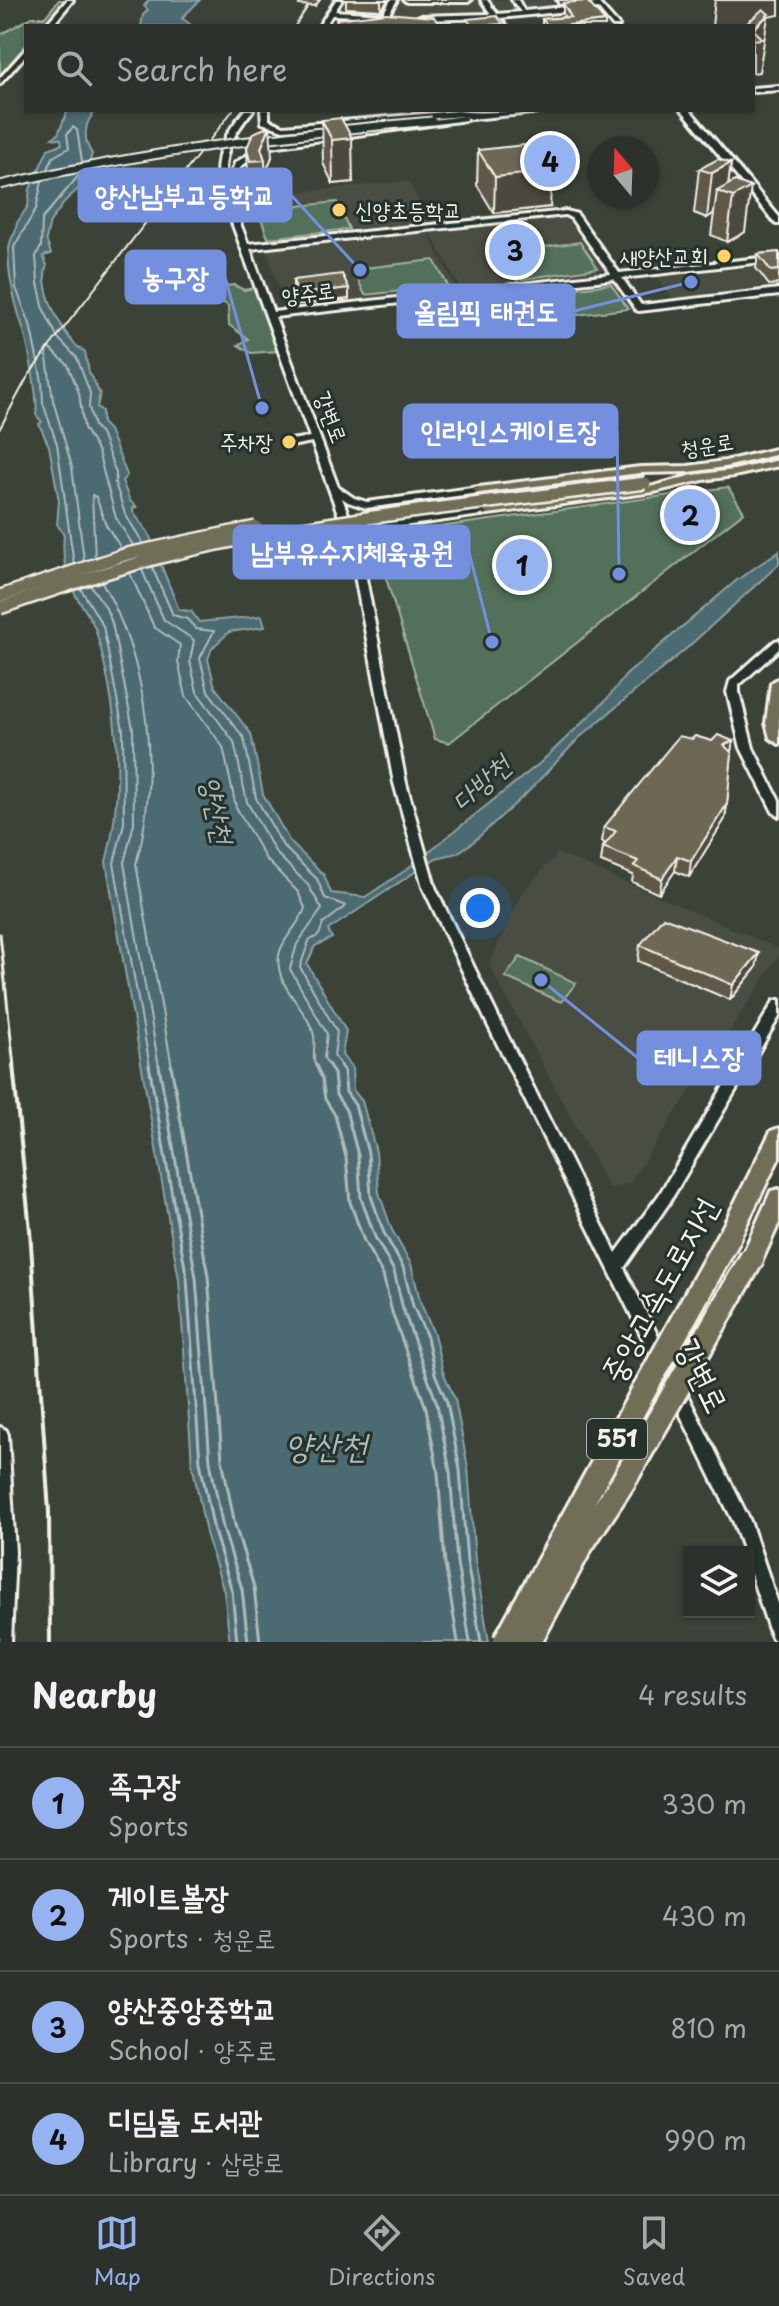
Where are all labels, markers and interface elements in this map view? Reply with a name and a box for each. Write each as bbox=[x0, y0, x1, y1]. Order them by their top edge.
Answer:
search box bbox=[24, 24, 755, 112]
icon: search bbox=[52, 46, 96, 90]
text: Search here bbox=[116, 46, 288, 91]
pin: 4 bbox=[524, 131, 576, 191]
north arrow bbox=[587, 136, 659, 208]
callout: 양산남부고등학교 bbox=[79, 169, 291, 221]
text: 양산남부고등학교 bbox=[95, 172, 275, 215]
place label: 신양초등학교 bbox=[355, 192, 461, 225]
marker: 신양초등학교 bbox=[330, 201, 348, 219]
pin: 3 bbox=[489, 220, 541, 280]
place label: 새양산교회 bbox=[619, 238, 708, 271]
marker: 새양산교회 bbox=[715, 247, 733, 265]
callout: 농구장 bbox=[126, 251, 225, 303]
text: 농구장 bbox=[141, 254, 209, 297]
street label: 양주로 bbox=[279, 272, 336, 311]
callout: 올림픽 태권도 bbox=[398, 285, 574, 337]
text: 올림픽 태권도 bbox=[414, 288, 558, 331]
street label: 강변로 bbox=[307, 386, 357, 447]
callout: 인라인스케이트장 bbox=[404, 405, 617, 457]
text: 인라인스케이트장 bbox=[420, 408, 601, 451]
street label: 청운로 bbox=[678, 423, 736, 464]
place label: 주차장 bbox=[220, 424, 273, 457]
marker: 주차장 bbox=[280, 433, 298, 451]
pin: 2 bbox=[664, 485, 716, 545]
callout: 남부유수지체육공원 bbox=[234, 526, 469, 578]
text: 남부유수지체육공원 bbox=[251, 529, 453, 572]
pin: 1 bbox=[496, 535, 548, 595]
water label: 다방천 bbox=[440, 742, 521, 820]
water label: 양산천 bbox=[190, 772, 247, 850]
your location bbox=[460, 888, 500, 928]
callout: 테니스장 bbox=[638, 1032, 760, 1084]
text: 테니스장 bbox=[654, 1034, 745, 1077]
street label: 중앙고속도로지선 bbox=[587, 1187, 729, 1391]
street label: 강변로 bbox=[665, 1330, 742, 1420]
water label: 양산천 bbox=[285, 1418, 371, 1470]
road number: 551 bbox=[587, 1419, 647, 1459]
map controls bbox=[683, 1546, 755, 1618]
button: layers bbox=[683, 1546, 755, 1618]
text: Nearby bbox=[32, 1668, 157, 1720]
text: 4 results bbox=[638, 1675, 747, 1714]
text: 족구장 bbox=[108, 1761, 180, 1806]
text: 1 bbox=[52, 1784, 64, 1823]
text: 330 m bbox=[662, 1784, 747, 1823]
text: Sports bbox=[108, 1806, 188, 1845]
text: 게이트볼장 bbox=[108, 1873, 229, 1918]
text: 2 bbox=[49, 1896, 67, 1935]
text: 430 m bbox=[662, 1896, 747, 1935]
text: Sports · 청운로 bbox=[108, 1918, 275, 1957]
text: 양산중앙중학교 bbox=[108, 1985, 277, 2030]
text: 3 bbox=[49, 2008, 67, 2047]
text: 810 m bbox=[671, 2008, 747, 2047]
text: School · 양주로 bbox=[108, 2030, 276, 2069]
text: 디딤돌 도서관 bbox=[108, 2097, 262, 2142]
text: 4 bbox=[49, 2120, 67, 2159]
text: 990 m bbox=[664, 2120, 747, 2159]
text: Library · 삽량로 bbox=[108, 2142, 284, 2181]
tab: Map bbox=[94, 2211, 141, 2292]
tab: Directions bbox=[328, 2211, 435, 2292]
tab: Saved bbox=[623, 2211, 685, 2292]

